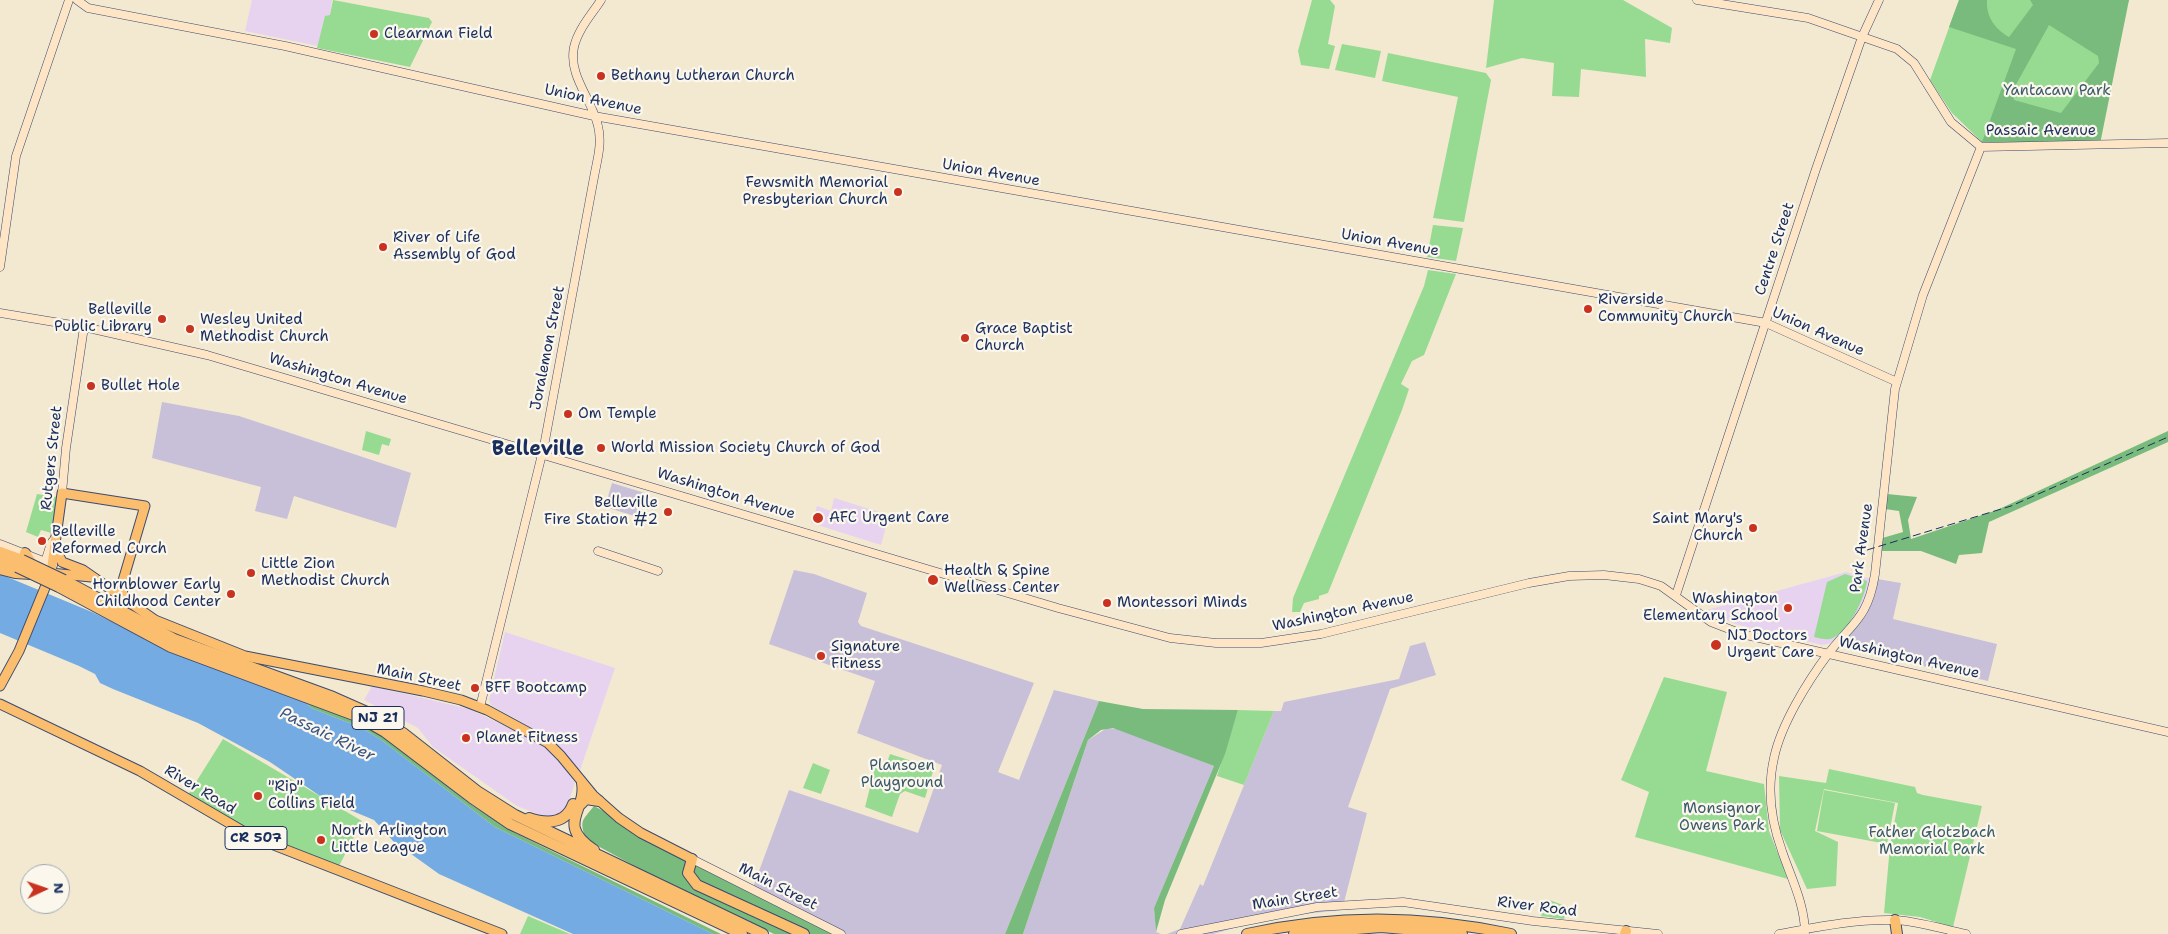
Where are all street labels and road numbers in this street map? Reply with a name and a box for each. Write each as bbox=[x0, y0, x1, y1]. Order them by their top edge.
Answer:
street label: Union Avenue bbox=[543, 81, 643, 119]
street label: Passaic Avenue bbox=[1986, 122, 2096, 140]
street label: Union Avenue bbox=[941, 156, 1041, 190]
street label: Centre Street bbox=[1752, 200, 1798, 298]
street label: Union Avenue bbox=[1340, 226, 1440, 260]
street label: Joralemon Street bbox=[527, 284, 569, 412]
street label: Union Avenue bbox=[1769, 304, 1867, 360]
street label: Washington Avenue bbox=[267, 349, 409, 409]
street label: Rutgers Street bbox=[38, 405, 66, 511]
street label: Washington Avenue bbox=[655, 464, 797, 524]
street label: Park Avenue bbox=[1847, 502, 1877, 594]
street label: Washington Avenue bbox=[1271, 588, 1415, 636]
street label: Washington Avenue bbox=[1837, 633, 1981, 683]
street label: Main Street bbox=[375, 660, 463, 696]
road number: NJ 21 bbox=[352, 706, 404, 730]
street label: River Road bbox=[161, 762, 239, 818]
road number: CR 507 bbox=[225, 826, 287, 850]
street label: Main Street bbox=[736, 859, 820, 915]
street label: Main Street bbox=[1251, 883, 1339, 915]
street label: River Road bbox=[1496, 893, 1578, 921]

